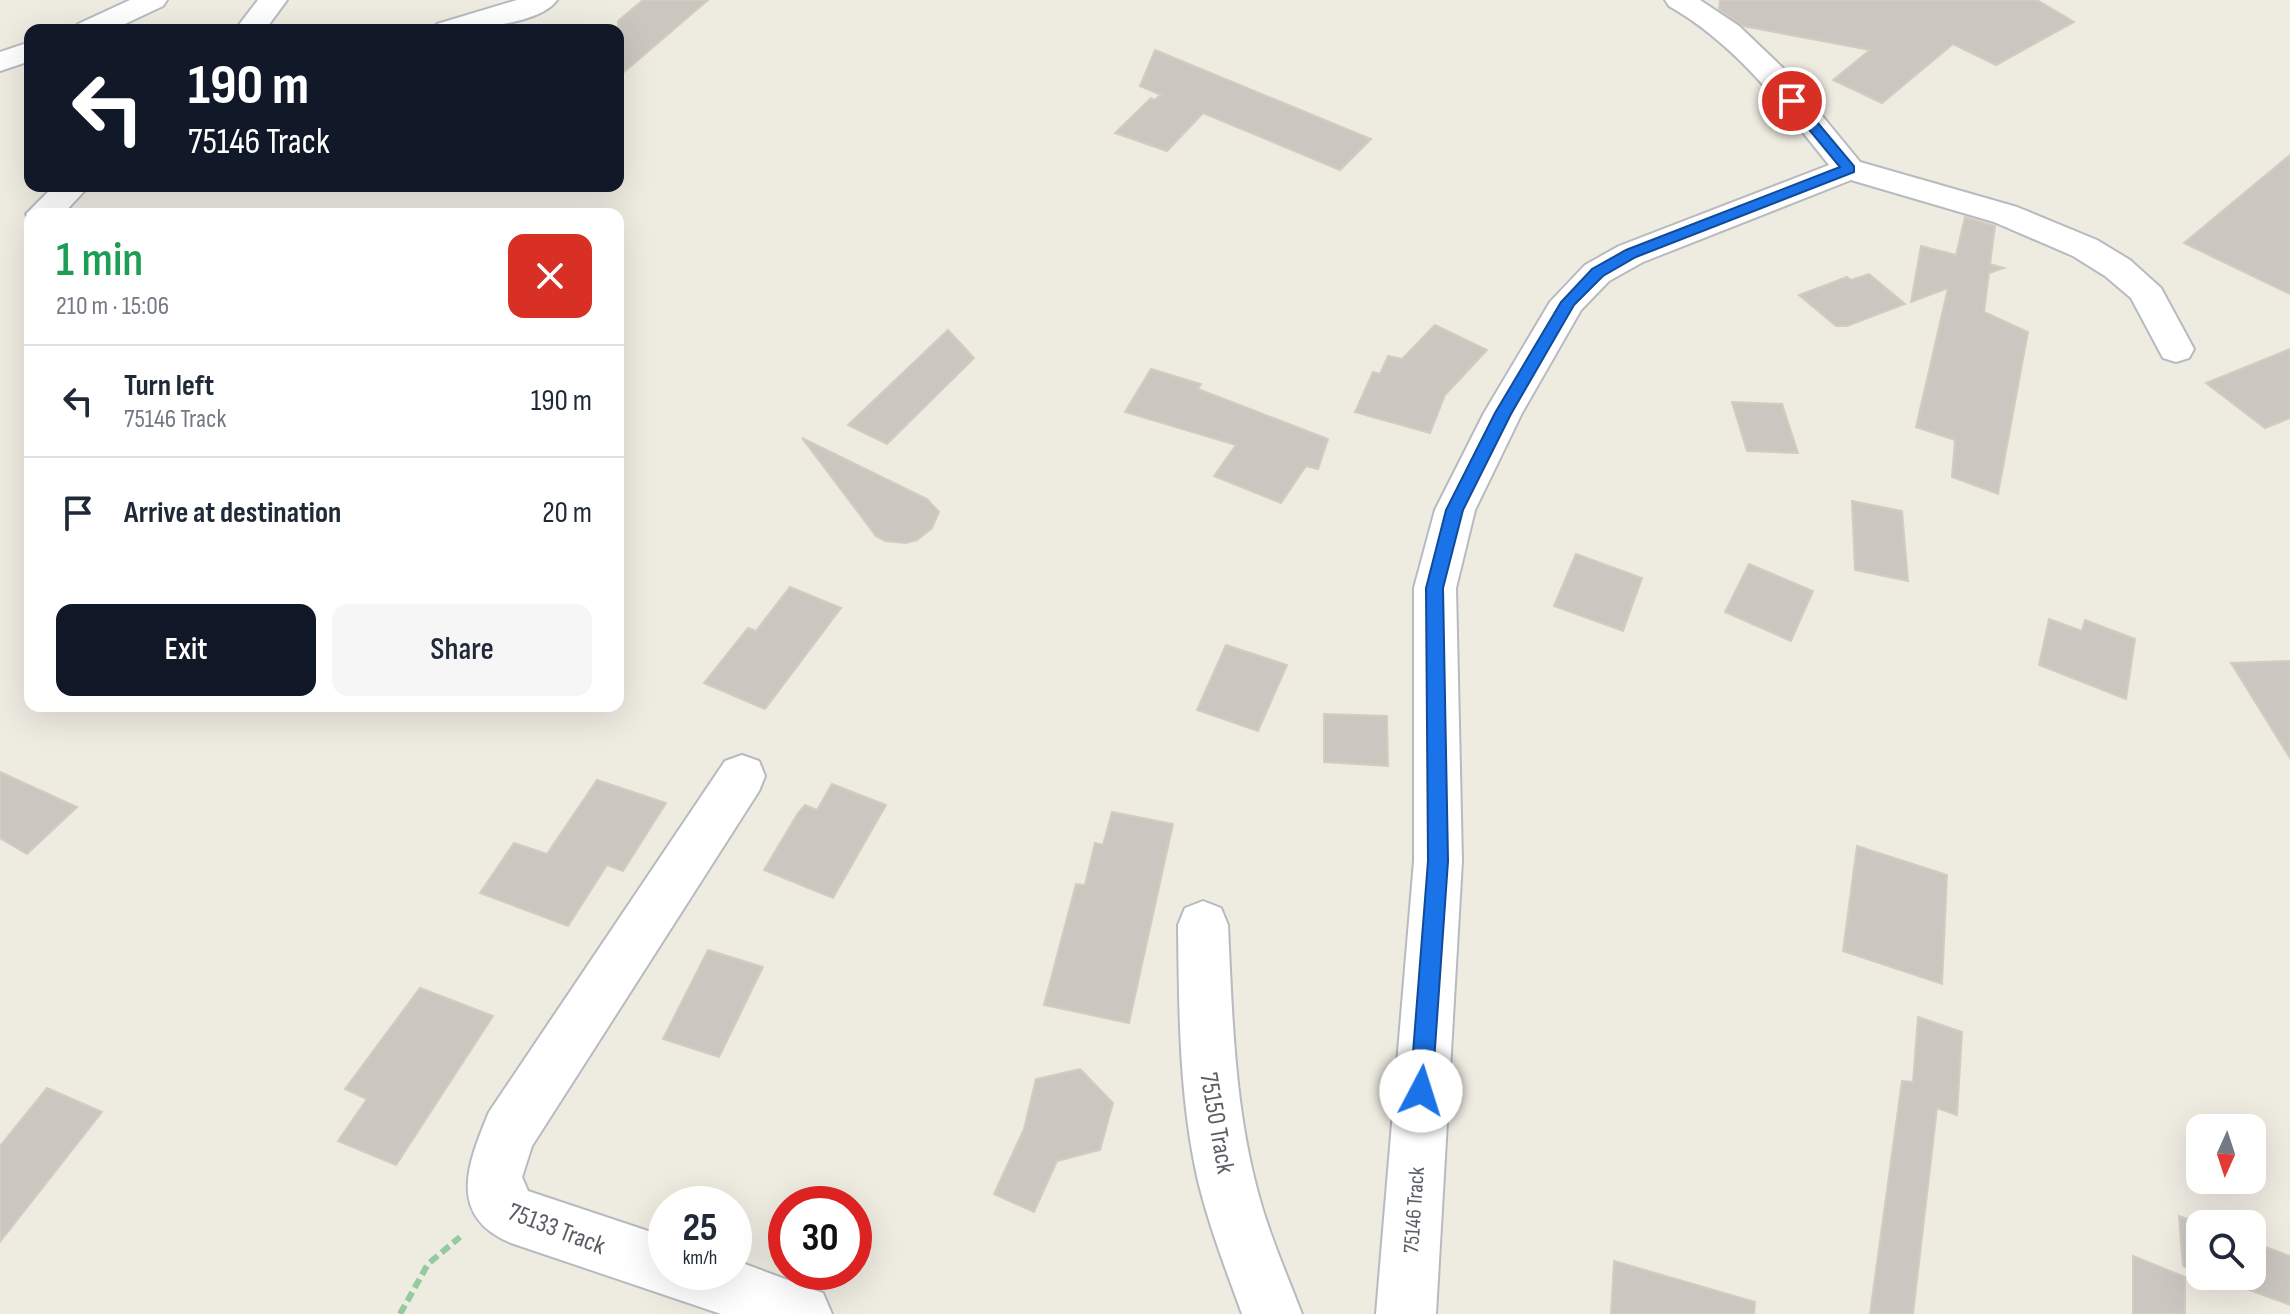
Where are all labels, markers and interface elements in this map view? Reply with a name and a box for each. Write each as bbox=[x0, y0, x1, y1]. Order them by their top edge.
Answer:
text: 190 m bbox=[188, 53, 309, 120]
icon: left bbox=[56, 56, 160, 160]
pin bbox=[1758, 67, 1826, 135]
icon: arrive bbox=[1770, 79, 1814, 123]
text: 75146 Track bbox=[188, 121, 330, 164]
text: 1 min bbox=[56, 232, 143, 289]
button: close bbox=[508, 234, 592, 318]
text: 210 m · 15:06 bbox=[56, 291, 169, 322]
text: Turn left bbox=[124, 368, 214, 404]
icon: left bbox=[56, 379, 100, 423]
text: 190 m bbox=[531, 383, 592, 419]
text: 75146 Track bbox=[124, 404, 226, 435]
icon: arrive bbox=[56, 491, 100, 535]
text: Arrive at destination bbox=[124, 495, 341, 531]
text: 20 m bbox=[542, 495, 592, 531]
button: Exit bbox=[56, 604, 316, 696]
button: Share bbox=[332, 604, 592, 696]
position arrow bbox=[1379, 1049, 1463, 1133]
street label: 75150 Track bbox=[1192, 1070, 1241, 1176]
north arrow bbox=[2186, 1114, 2266, 1194]
map controls bbox=[2186, 1114, 2266, 1290]
street label: 75146 Track bbox=[1398, 1165, 1431, 1254]
speed limit sign: 30 bbox=[768, 1186, 872, 1290]
street label: 75133 Track bbox=[503, 1197, 610, 1262]
text: 25 bbox=[682, 1204, 718, 1252]
button: search bbox=[2186, 1210, 2266, 1290]
text: km/h bbox=[683, 1246, 717, 1270]

